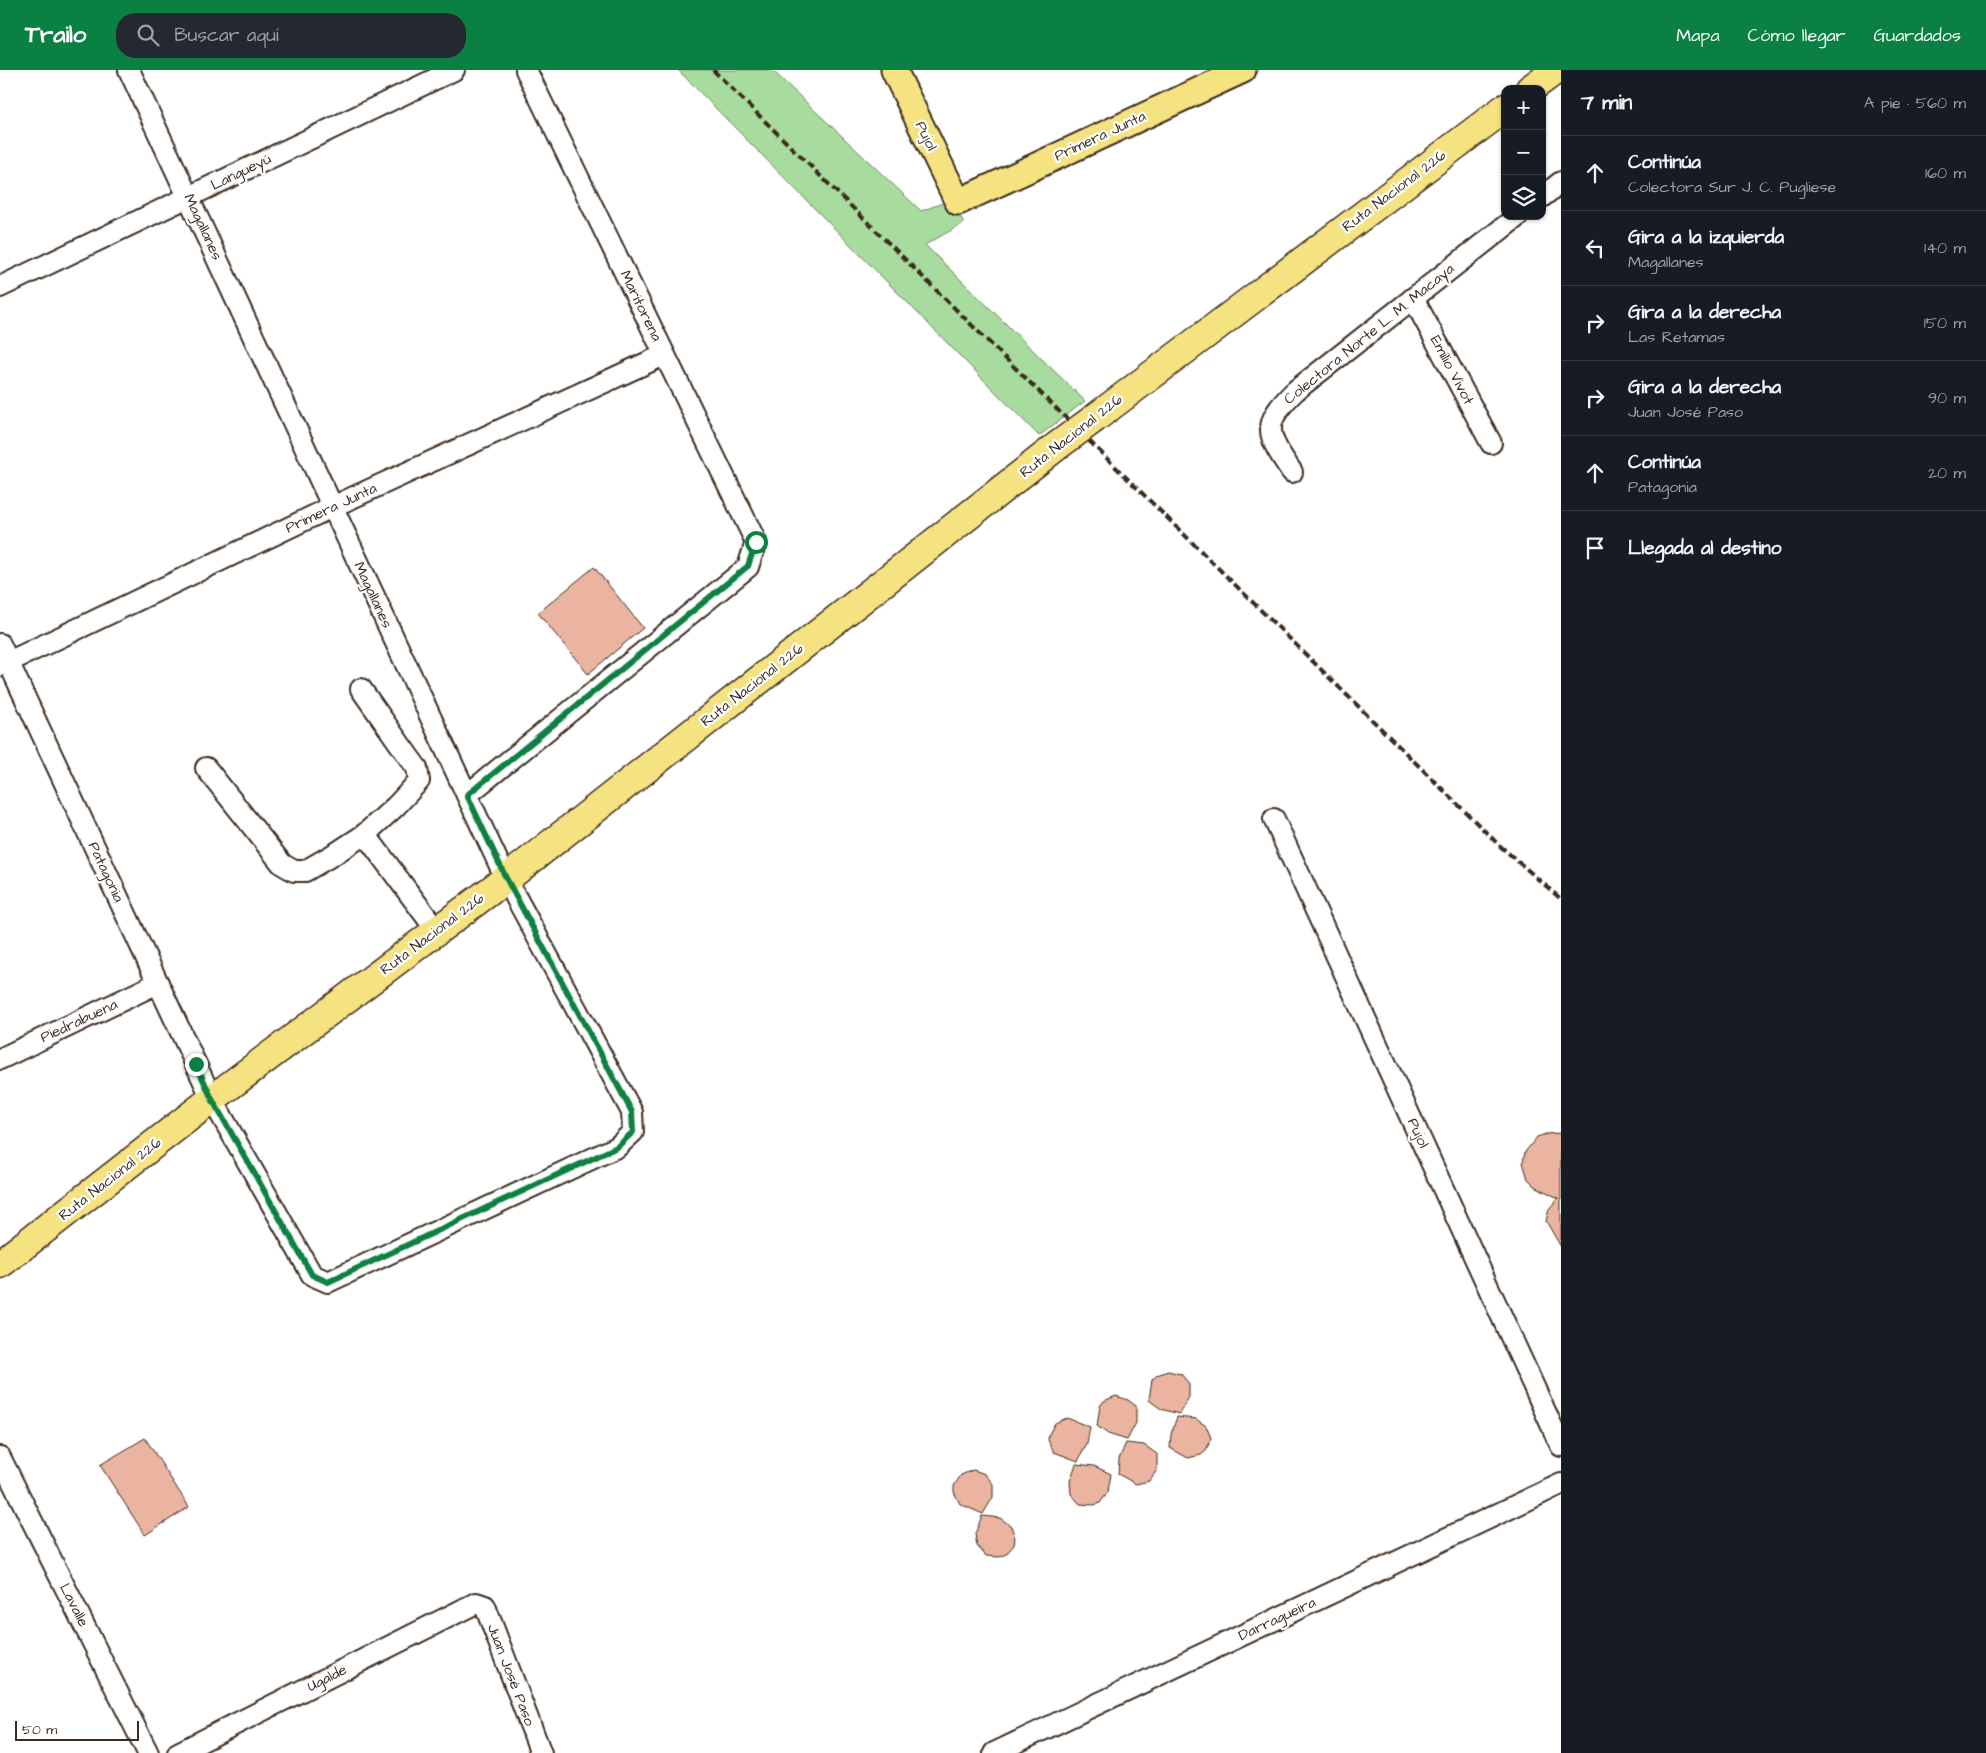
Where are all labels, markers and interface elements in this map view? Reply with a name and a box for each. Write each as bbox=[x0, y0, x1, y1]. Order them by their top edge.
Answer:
search box bbox=[116, 13, 466, 58]
text: Trailo bbox=[25, 18, 86, 52]
icon: search bbox=[134, 21, 162, 49]
text: Buscar aquí bbox=[174, 22, 279, 49]
text: Mapa bbox=[1676, 23, 1720, 48]
text: Cómo llegar bbox=[1748, 23, 1846, 48]
text: Guardados bbox=[1874, 23, 1961, 48]
map controls bbox=[1501, 85, 1546, 220]
button: + bbox=[1501, 85, 1546, 130]
text: 7 min bbox=[1581, 88, 1632, 117]
text: A pie · 560 m bbox=[1864, 92, 1966, 114]
street label: Primera Junta bbox=[1051, 106, 1149, 166]
street label: Pujol bbox=[910, 118, 942, 154]
button: − bbox=[1501, 130, 1546, 175]
street label: Ruta Nacional 226 bbox=[1338, 145, 1451, 237]
street label: Langueyú bbox=[207, 148, 276, 197]
text: Continúa bbox=[1628, 149, 1701, 176]
icon: ahead bbox=[1581, 159, 1609, 187]
text: 160 m bbox=[1925, 162, 1966, 184]
button: layers bbox=[1501, 175, 1546, 220]
text: Colectora Sur J. C. Pugliese bbox=[1628, 176, 1836, 198]
street label: Magallanes bbox=[178, 190, 228, 264]
text: Gira a la izquierda bbox=[1628, 224, 1784, 251]
icon: left bbox=[1581, 234, 1609, 262]
text: 140 m bbox=[1924, 237, 1966, 259]
text: Magallanes bbox=[1628, 251, 1704, 273]
street label: Colectora Norte L. M. Macaya bbox=[1279, 258, 1460, 410]
street label: Maritorena bbox=[615, 267, 667, 345]
text: Gira a la derecha bbox=[1628, 299, 1781, 326]
icon: right bbox=[1581, 309, 1609, 337]
text: 150 m bbox=[1924, 312, 1966, 334]
text: Las Retamas bbox=[1628, 326, 1725, 348]
street label: Emilio Vivot bbox=[1425, 332, 1479, 408]
text: Gira a la derecha bbox=[1628, 374, 1781, 401]
icon: right bbox=[1581, 384, 1609, 412]
text: 90 m bbox=[1928, 387, 1966, 409]
street label: Ruta Nacional 226 bbox=[1015, 389, 1127, 483]
text: Juan José Paso bbox=[1628, 401, 1743, 423]
text: Continúa bbox=[1628, 449, 1701, 476]
icon: ahead bbox=[1581, 459, 1609, 487]
text: 20 m bbox=[1928, 462, 1966, 484]
text: Patagonia bbox=[1628, 476, 1697, 498]
street label: Primera Junta bbox=[282, 478, 380, 538]
route start bbox=[745, 531, 768, 554]
icon: arrive bbox=[1581, 534, 1609, 562]
text: Llegada al destino bbox=[1628, 535, 1781, 562]
street label: Magallanes bbox=[348, 558, 398, 632]
street label: Ruta Nacional 226 bbox=[696, 638, 808, 732]
street label: Patagonia bbox=[82, 838, 129, 906]
street label: Ruta Nacional 226 bbox=[376, 888, 489, 980]
street label: Piedrabuena bbox=[37, 994, 121, 1048]
route end bbox=[185, 1053, 208, 1076]
street label: Pujol bbox=[1402, 1115, 1434, 1151]
street label: Ruta Nacional 226 bbox=[54, 1132, 166, 1226]
street label: Lavalle bbox=[54, 1580, 94, 1630]
street label: Darragueira bbox=[1235, 1592, 1320, 1647]
street label: Juan José Paso bbox=[482, 1621, 540, 1730]
street label: Ugalde bbox=[304, 1659, 351, 1698]
scale bar bbox=[15, 1718, 139, 1741]
text: 50 m bbox=[22, 1720, 57, 1740]

